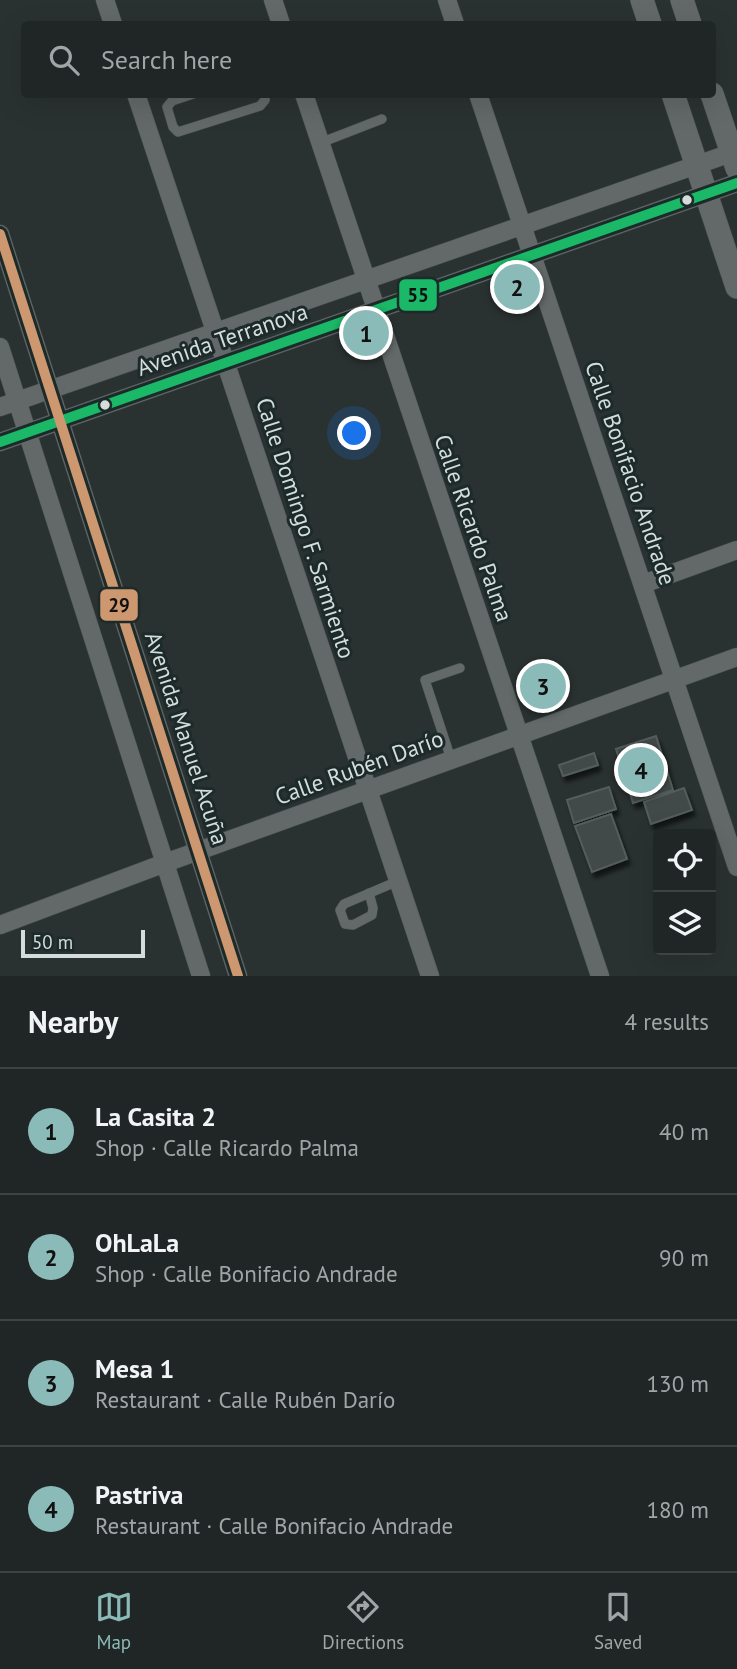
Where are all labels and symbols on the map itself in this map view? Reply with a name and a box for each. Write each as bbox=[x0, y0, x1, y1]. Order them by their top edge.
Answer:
unlabelled marker bbox=[680, 193, 694, 207]
pin: 2 bbox=[494, 261, 540, 313]
line badge: 55 bbox=[398, 278, 438, 312]
text: 55 bbox=[407, 283, 429, 307]
street label: Avenida Terranova bbox=[133, 296, 311, 382]
pin: 1 bbox=[343, 307, 389, 359]
street label: Calle Bonifacio Andrade bbox=[579, 357, 683, 589]
street label: Calle Domingo F. Sarmiento bbox=[250, 394, 362, 662]
unlabelled marker bbox=[98, 398, 112, 412]
your location bbox=[337, 416, 371, 450]
street label: Calle Ricardo Palma bbox=[428, 431, 520, 625]
line badge: 29 bbox=[99, 588, 139, 622]
text: 29 bbox=[108, 593, 130, 617]
street label: Avenida Manuel Acuña bbox=[139, 628, 235, 848]
pin: 3 bbox=[520, 660, 566, 712]
street label: Calle Rubén Darío bbox=[271, 723, 447, 811]
pin: 4 bbox=[618, 744, 664, 796]
scale bar bbox=[21, 927, 145, 959]

